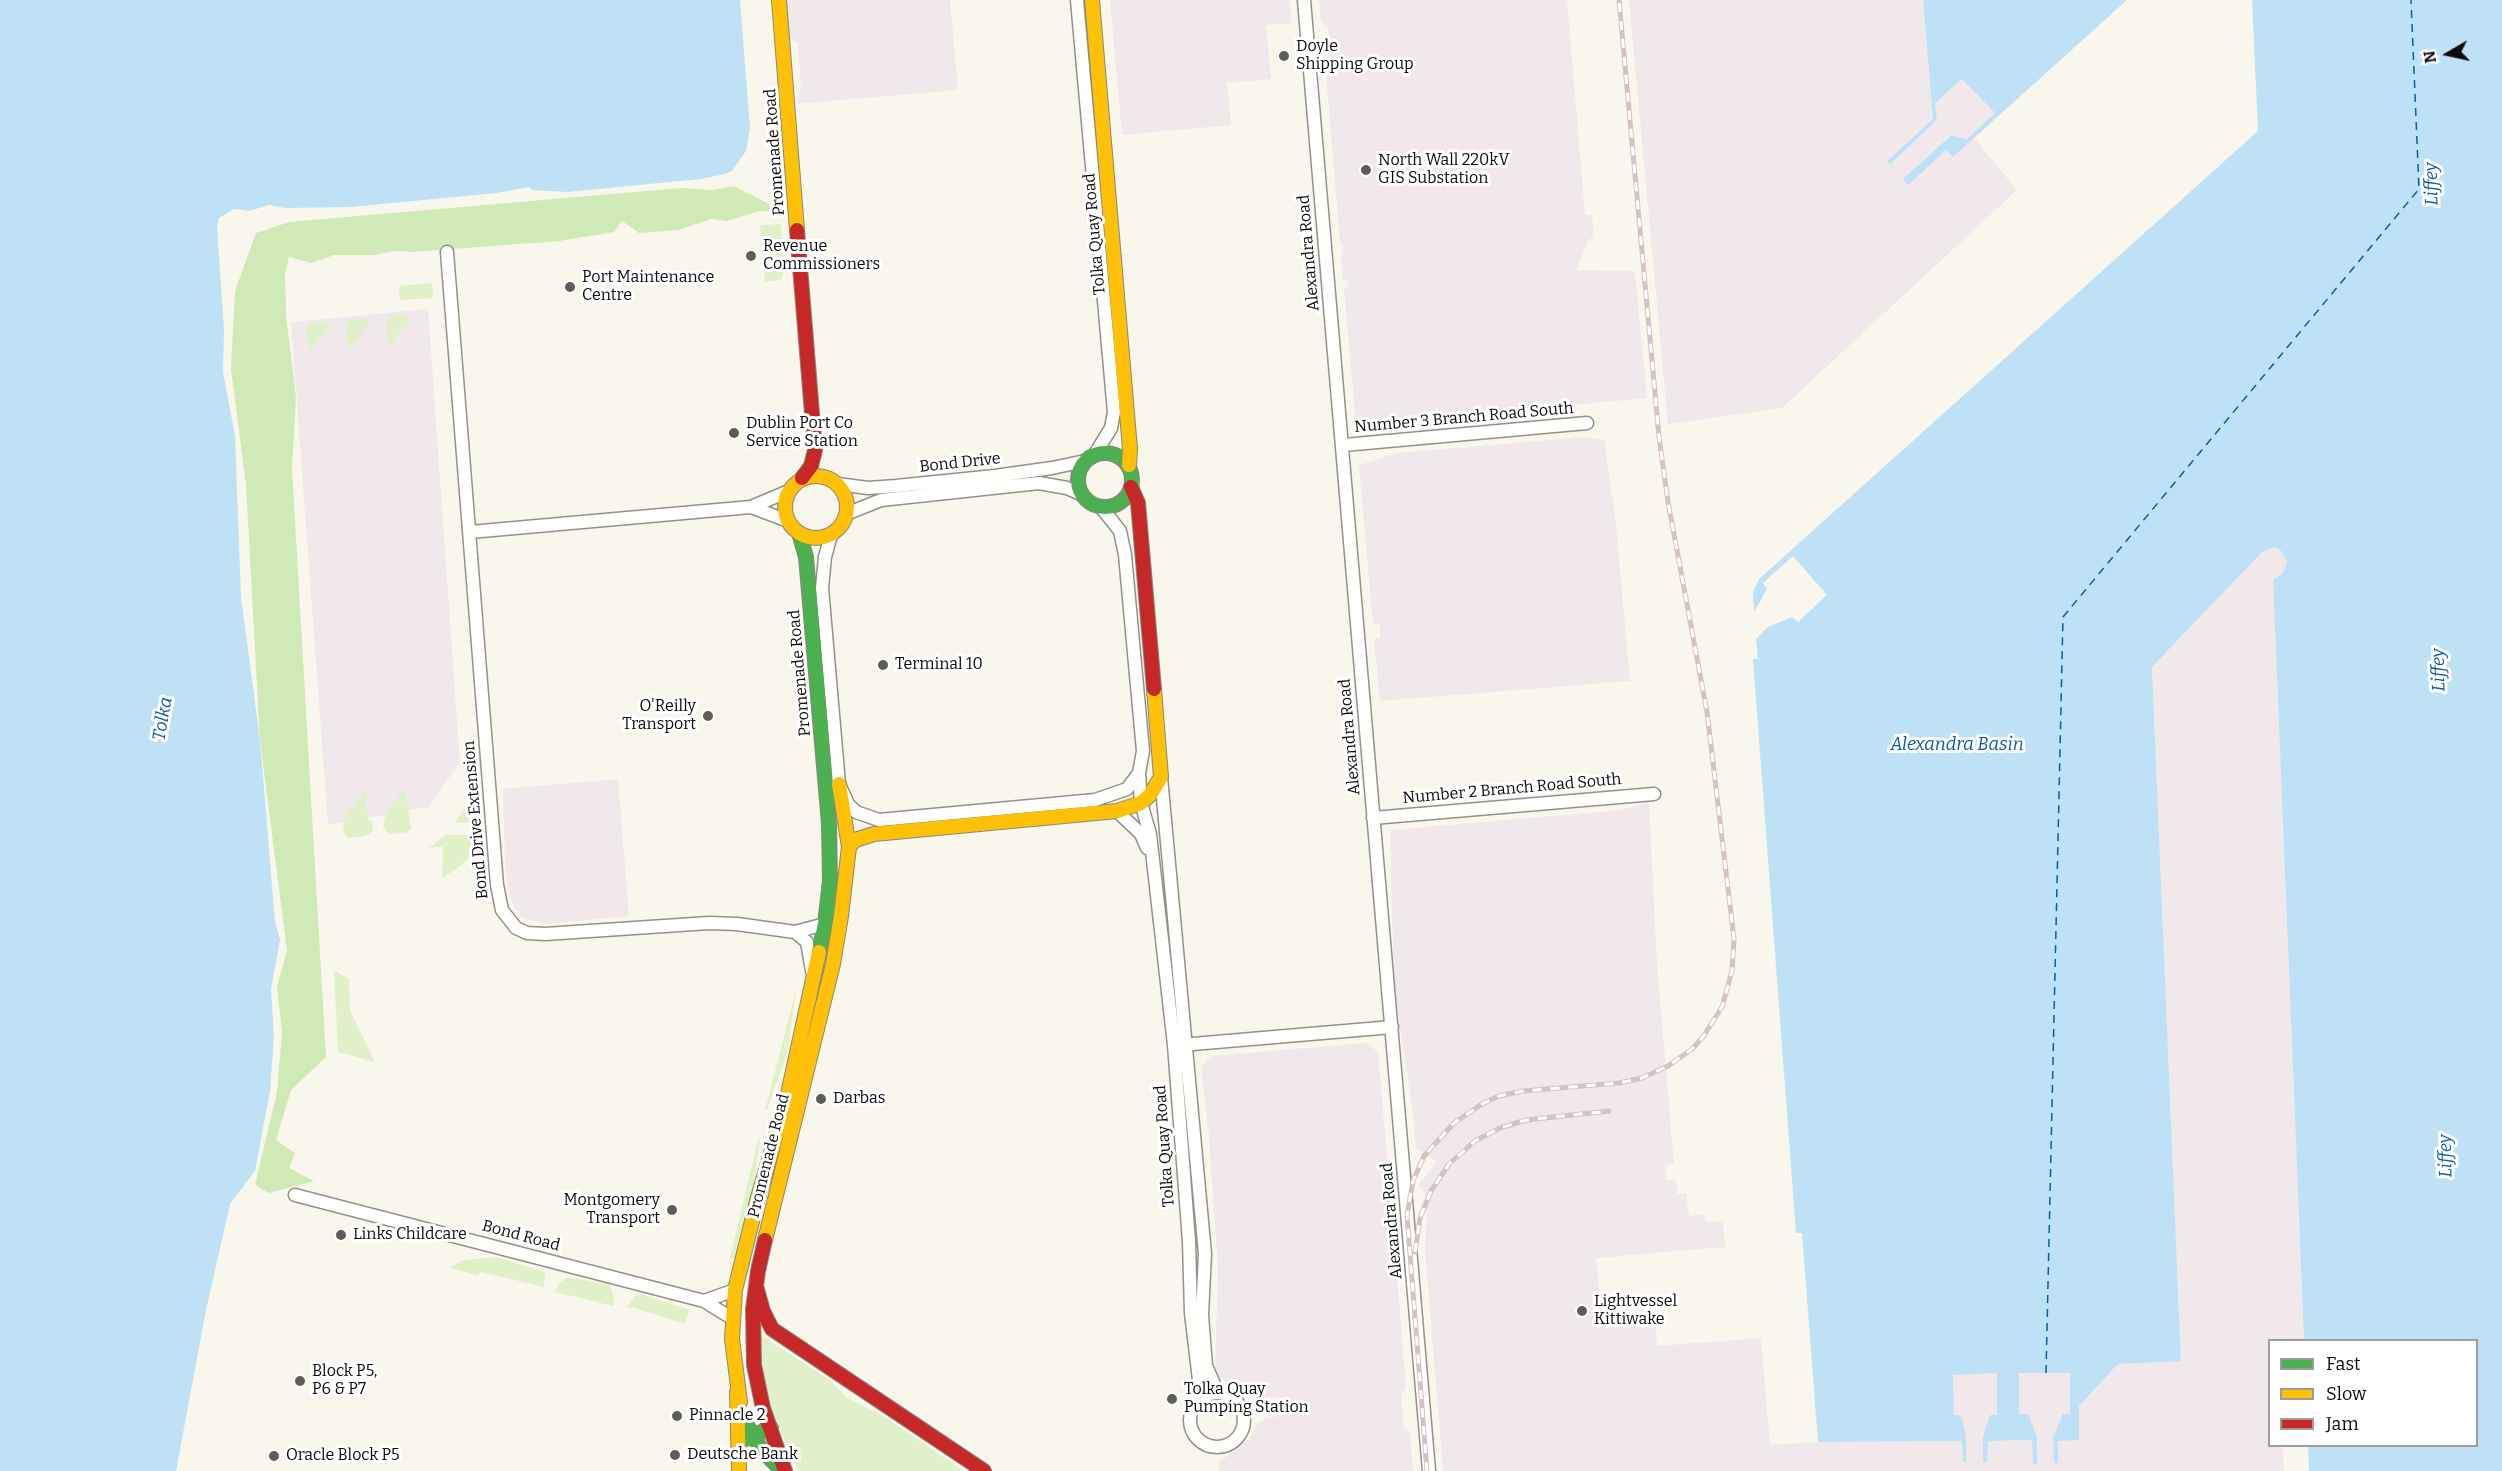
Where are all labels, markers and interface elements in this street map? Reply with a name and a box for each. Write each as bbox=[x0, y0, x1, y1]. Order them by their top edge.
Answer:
north arrow bbox=[2418, 24, 2478, 84]
place label: Doyle Shipping Group bbox=[1296, 37, 1414, 75]
marker: Doyle Shipping Group bbox=[1277, 49, 1291, 63]
text: N bbox=[2419, 49, 2440, 64]
street label: Promenade Road bbox=[761, 88, 789, 216]
place label: North Wall 220kV GIS Substation bbox=[1378, 151, 1509, 189]
water label: Liffey bbox=[2421, 162, 2443, 206]
marker: North Wall 220kV GIS Substation bbox=[1359, 163, 1373, 177]
street label: Tolka Quay Road bbox=[1080, 172, 1110, 296]
street label: Alexandra Road bbox=[1294, 194, 1324, 312]
place label: Revenue Commissioners bbox=[763, 237, 880, 275]
marker: Revenue Commissioners bbox=[744, 249, 758, 263]
place label: Port Maintenance Centre bbox=[582, 268, 714, 306]
marker: Port Maintenance Centre bbox=[563, 280, 577, 294]
street label: Number 3 Branch Road South bbox=[1354, 399, 1574, 437]
place label: Dublin Port Co Service Station bbox=[746, 414, 858, 452]
marker: Dublin Port Co Service Station bbox=[727, 426, 741, 440]
street label: Bond Drive bbox=[918, 449, 1002, 477]
street label: Promenade Road bbox=[785, 609, 815, 737]
water label: Liffey bbox=[2428, 648, 2450, 692]
place label: Terminal 10 bbox=[895, 655, 983, 675]
marker: Terminal 10 bbox=[876, 658, 890, 672]
street label: Alexandra Road bbox=[1335, 678, 1365, 796]
water label: Tolka bbox=[149, 695, 177, 743]
place label: O'Reilly Transport bbox=[622, 697, 696, 735]
marker: O'Reilly Transport bbox=[701, 709, 715, 723]
water label: Alexandra Basin bbox=[1890, 734, 2024, 756]
street label: Bond Drive Extension bbox=[460, 740, 492, 900]
street label: Number 2 Branch Road South bbox=[1402, 770, 1622, 808]
street label: Tolka Quay Road bbox=[1151, 1084, 1179, 1208]
place label: Darbas bbox=[833, 1089, 885, 1109]
street label: Promenade Road bbox=[744, 1092, 794, 1220]
marker: Darbas bbox=[814, 1092, 828, 1106]
water label: Liffey bbox=[2435, 1134, 2457, 1178]
street label: Alexandra Road bbox=[1377, 1162, 1407, 1280]
place label: Montgomery Transport bbox=[563, 1191, 660, 1229]
marker: Montgomery Transport bbox=[665, 1203, 679, 1217]
street label: Bond Road bbox=[480, 1216, 562, 1256]
place label: Links Childcare bbox=[353, 1225, 467, 1245]
marker: Links Childcare bbox=[334, 1228, 348, 1242]
place label: Lightvessel Kittiwake bbox=[1594, 1292, 1677, 1330]
marker: Lightvessel Kittiwake bbox=[1575, 1304, 1589, 1318]
legend bbox=[2268, 1339, 2478, 1447]
text: Fast bbox=[2326, 1353, 2361, 1375]
place label: Block P5, P6 & P7 bbox=[312, 1362, 377, 1400]
marker: Block P5, P6 & P7 bbox=[293, 1374, 307, 1388]
place label: Tolka Quay Pumping Station bbox=[1184, 1380, 1309, 1418]
text: Slow bbox=[2326, 1383, 2366, 1405]
marker: Tolka Quay Pumping Station bbox=[1165, 1392, 1179, 1406]
place label: Pinnacle 2 bbox=[689, 1406, 765, 1426]
marker: Pinnacle 2 bbox=[670, 1409, 684, 1423]
text: Jam bbox=[2326, 1413, 2359, 1435]
place label: Deutsche Bank bbox=[687, 1445, 798, 1465]
place label: Oracle Block P5 bbox=[286, 1446, 400, 1466]
marker: Deutsche Bank bbox=[668, 1448, 682, 1462]
marker: Oracle Block P5 bbox=[267, 1449, 281, 1463]

